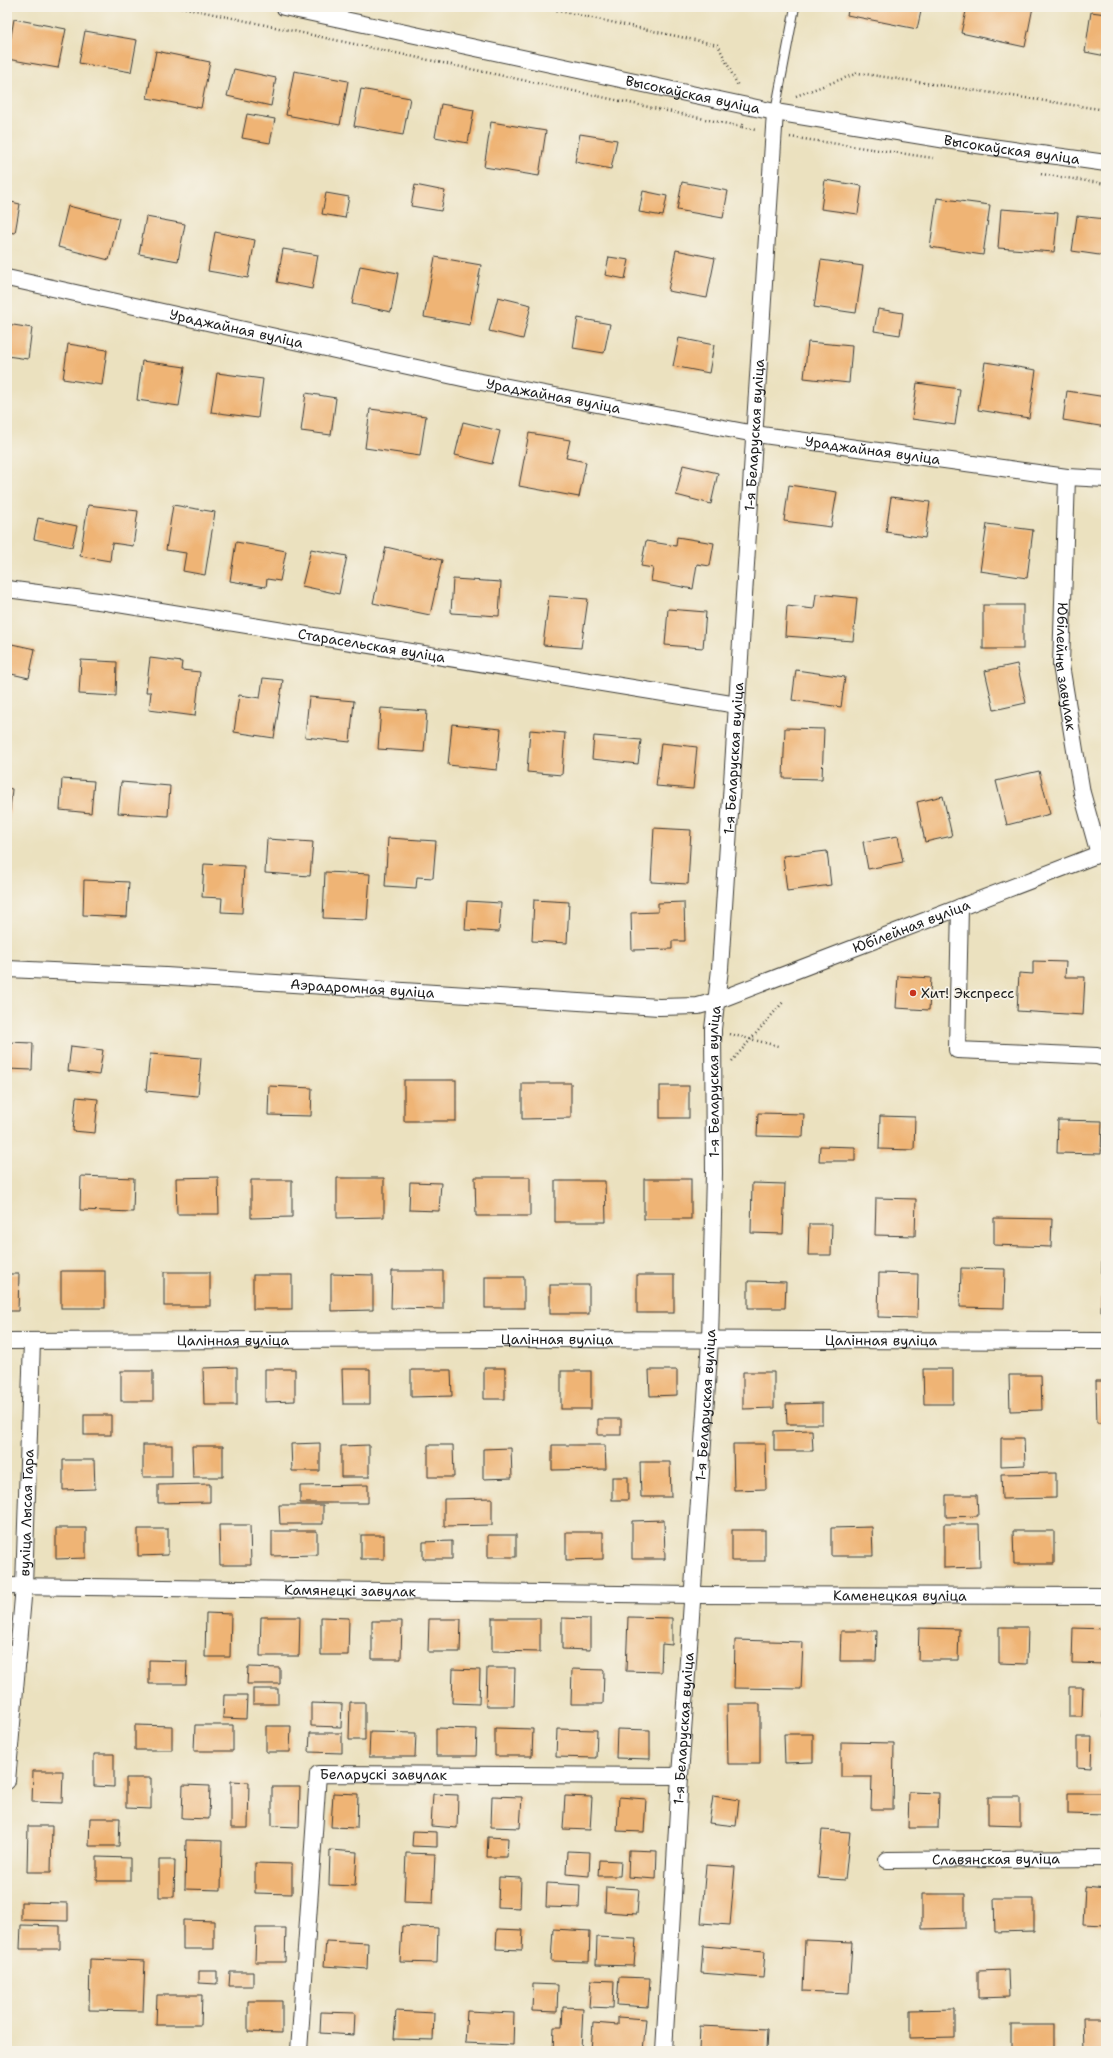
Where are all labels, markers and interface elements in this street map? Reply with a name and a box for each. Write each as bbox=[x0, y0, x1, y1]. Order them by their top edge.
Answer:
street label: Высокаўская вуліца bbox=[624, 71, 762, 118]
street label: Высокаўская вуліца bbox=[943, 131, 1081, 168]
street label: Ураджайная вуліца bbox=[168, 305, 305, 352]
street label: 1-я Беларуская вуліца bbox=[740, 358, 768, 512]
street label: Ураджайная вуліца bbox=[485, 374, 622, 417]
street label: Ураджайная вуліца bbox=[804, 432, 942, 468]
street label: Юбілейны завулак bbox=[1051, 602, 1081, 732]
street label: Старасельская вуліца bbox=[297, 624, 447, 666]
street label: 1-я Беларуская вуліца bbox=[720, 681, 747, 835]
street label: Юбілейная вуліца bbox=[850, 895, 973, 957]
street label: Аэрадромная вуліца bbox=[290, 975, 435, 1002]
place label: Хит! Экспресс bbox=[921, 984, 1014, 1002]
marker: Хит! Экспресс bbox=[908, 988, 918, 998]
street label: 1-я Беларуская вуліца bbox=[704, 1004, 725, 1158]
street label: 1-я Беларуская вуліца bbox=[691, 1329, 719, 1482]
street label: Цалінная вуліца bbox=[501, 1330, 613, 1348]
street label: Цалінная вуліца bbox=[177, 1331, 289, 1349]
street label: Цалінная вуліца bbox=[825, 1331, 937, 1349]
street label: вуліца Лысая Гара bbox=[15, 1449, 37, 1577]
street label: Камянецкі завулак bbox=[284, 1581, 417, 1600]
street label: Каменецкая вуліца bbox=[833, 1586, 967, 1605]
street label: 1-я Беларуская вуліца bbox=[669, 1652, 698, 1805]
street label: Беларускі завулак bbox=[320, 1765, 448, 1784]
street label: Славянская вуліца bbox=[932, 1849, 1060, 1869]

